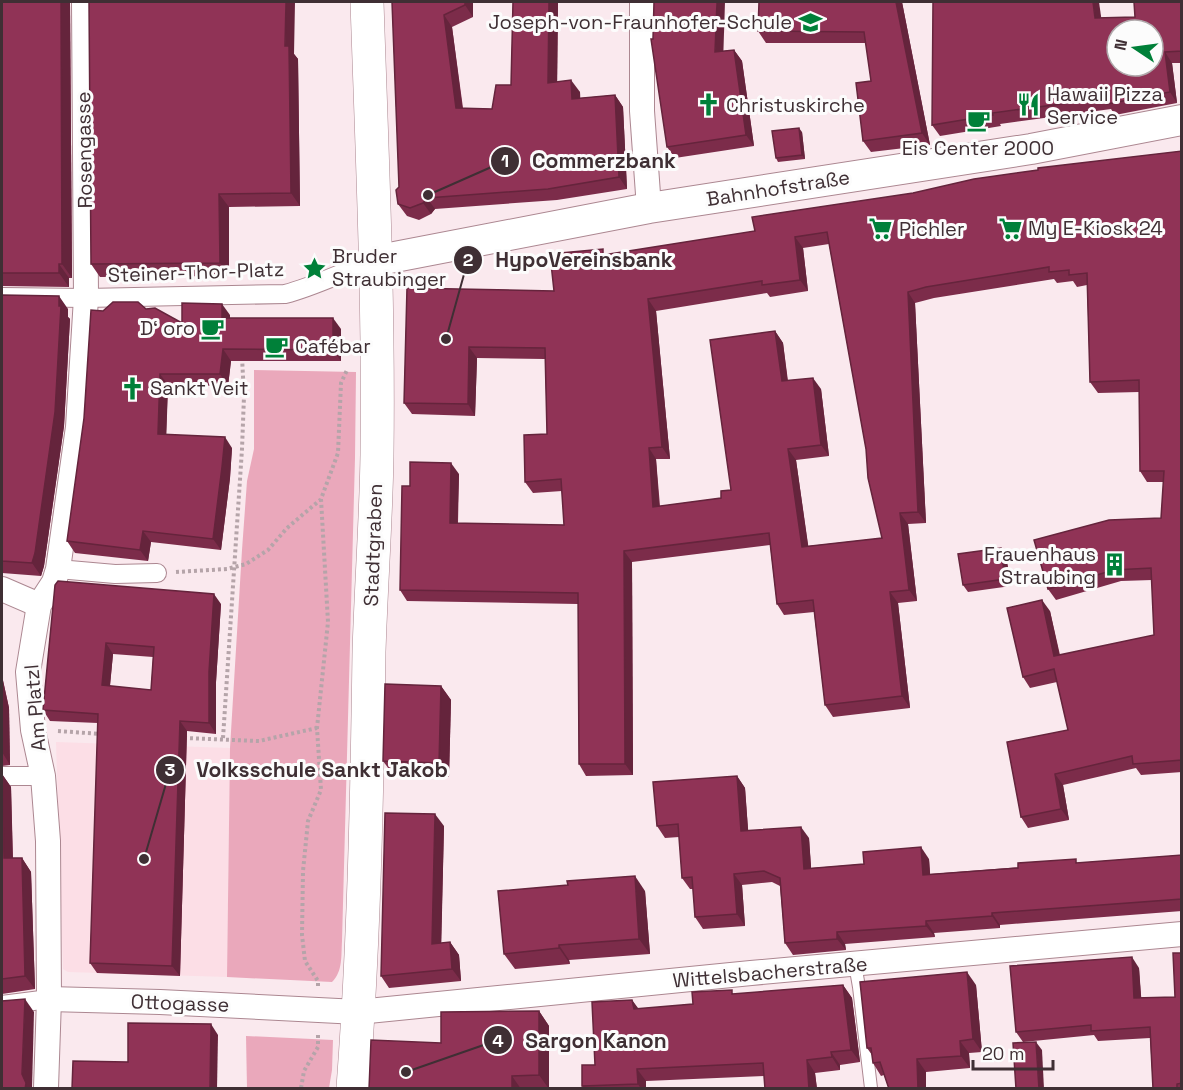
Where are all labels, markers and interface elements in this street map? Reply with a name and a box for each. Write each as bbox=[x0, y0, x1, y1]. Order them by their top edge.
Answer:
place label: Joseph-von-Fraunhofer-Schule bbox=[488, 9, 792, 35]
school or university icon: Joseph-von-Fraunhofer-Schule bbox=[797, 9, 823, 35]
north arrow bbox=[1105, 18, 1165, 78]
text: N bbox=[1109, 37, 1132, 52]
place label: Hawaii Pizza Service bbox=[1047, 81, 1163, 130]
street label: Rosengasse bbox=[70, 91, 98, 209]
church icon: Christuskirche bbox=[695, 92, 721, 118]
place label: Christuskirche bbox=[726, 92, 865, 118]
restaurant icon: Hawaii Pizza Service bbox=[1016, 92, 1042, 118]
cafe icon: Eis Center 2000 bbox=[965, 107, 991, 133]
place label: Eis Center 2000 bbox=[902, 135, 1054, 161]
callout: Commerzbank bbox=[490, 141, 688, 180]
text: Commerzbank bbox=[532, 147, 676, 174]
text: 1 bbox=[501, 149, 509, 172]
street label: Bahnhofstraße bbox=[704, 164, 852, 212]
supermarket icon: My E-Kiosk 24 bbox=[997, 215, 1023, 241]
place label: My E-Kiosk 24 bbox=[1028, 215, 1163, 241]
supermarket icon: Pichler bbox=[868, 216, 894, 242]
place label: Pichler bbox=[899, 216, 964, 242]
callout: HypoVereinsbank bbox=[453, 240, 684, 279]
place label: Bruder Straubinger bbox=[332, 243, 446, 292]
text: HypoVereinsbank bbox=[495, 246, 673, 273]
text: 2 bbox=[463, 248, 474, 271]
place icon: Bruder Straubinger bbox=[301, 255, 327, 281]
street label: Steiner-Thor-Platz bbox=[107, 256, 285, 288]
place label: D‘ oro bbox=[140, 315, 195, 341]
cafe icon: D‘ oro bbox=[200, 315, 226, 341]
cafe icon: Cafébar bbox=[264, 333, 290, 359]
place label: Cafébar bbox=[295, 333, 371, 359]
church icon: Sankt Veit bbox=[119, 375, 145, 401]
place label: Sankt Veit bbox=[150, 375, 248, 401]
street label: Stadtgraben bbox=[358, 483, 388, 607]
place label: Frauenhaus Straubing bbox=[984, 541, 1096, 590]
building icon: Frauenhaus Straubing bbox=[1101, 552, 1127, 578]
street label: Am Platzl bbox=[18, 663, 52, 753]
callout: Volksschule Sankt Jakob bbox=[155, 750, 460, 789]
text: Volksschule Sankt Jakob bbox=[196, 756, 448, 783]
text: 3 bbox=[165, 758, 176, 781]
street label: Wittelsbacherstraße bbox=[672, 951, 868, 993]
street label: Ottogasse bbox=[130, 988, 230, 1018]
callout: Sargon Kanon bbox=[483, 1021, 678, 1060]
text: Sargon Kanon bbox=[525, 1027, 667, 1054]
text: 4 bbox=[492, 1029, 504, 1052]
scale bar bbox=[973, 1033, 1052, 1071]
text: 20 m bbox=[982, 1042, 1025, 1065]

